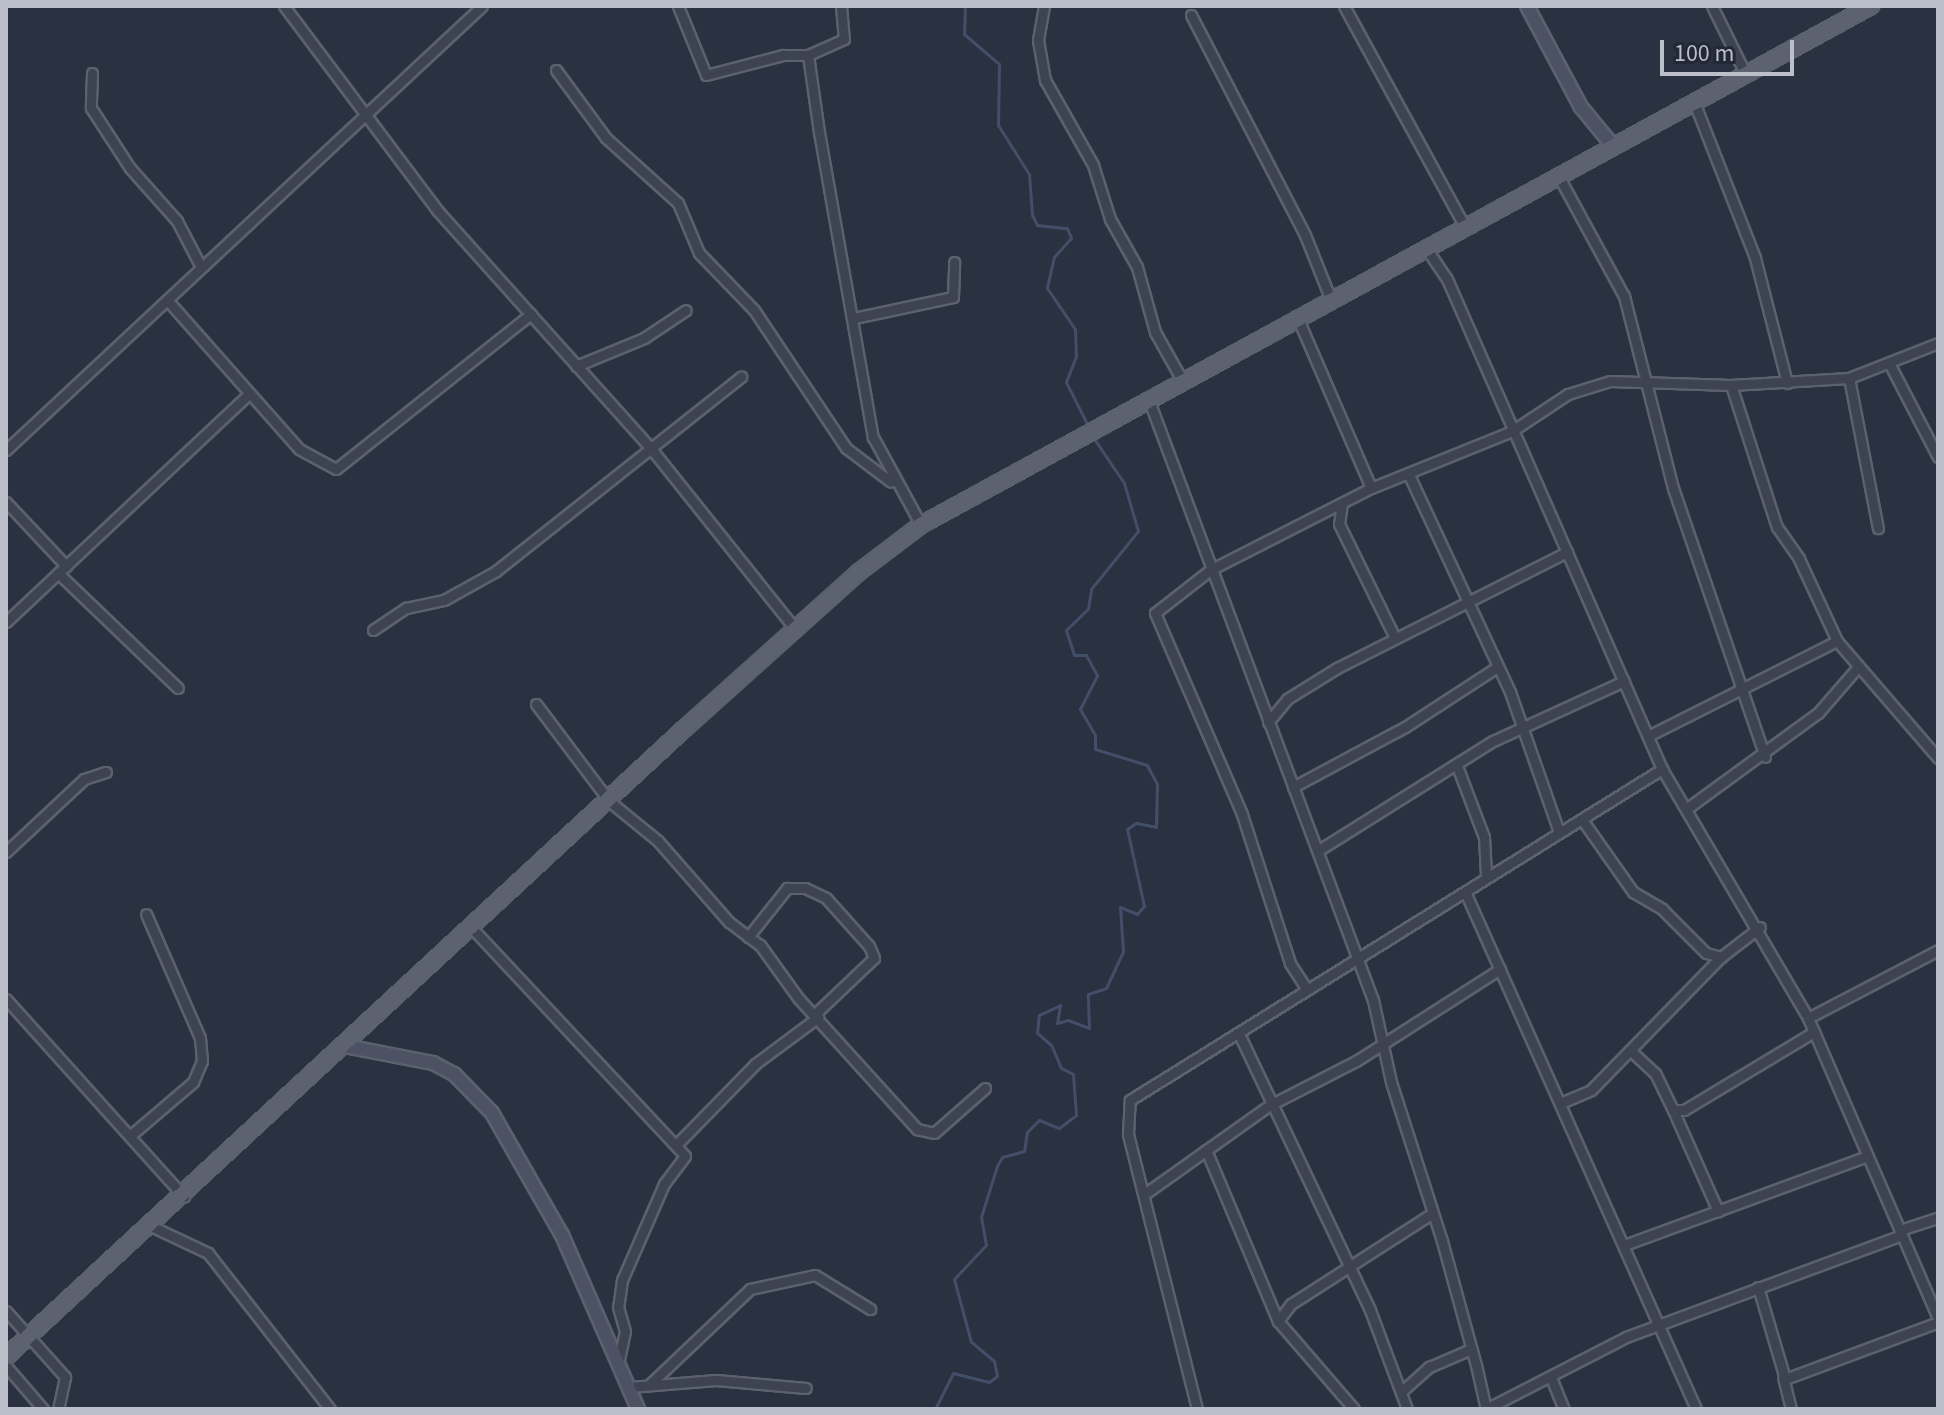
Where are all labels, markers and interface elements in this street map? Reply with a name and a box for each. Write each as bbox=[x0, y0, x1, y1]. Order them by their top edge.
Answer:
scale bar bbox=[1664, 24, 1798, 74]
text: 100 m bbox=[1674, 36, 1734, 71]

